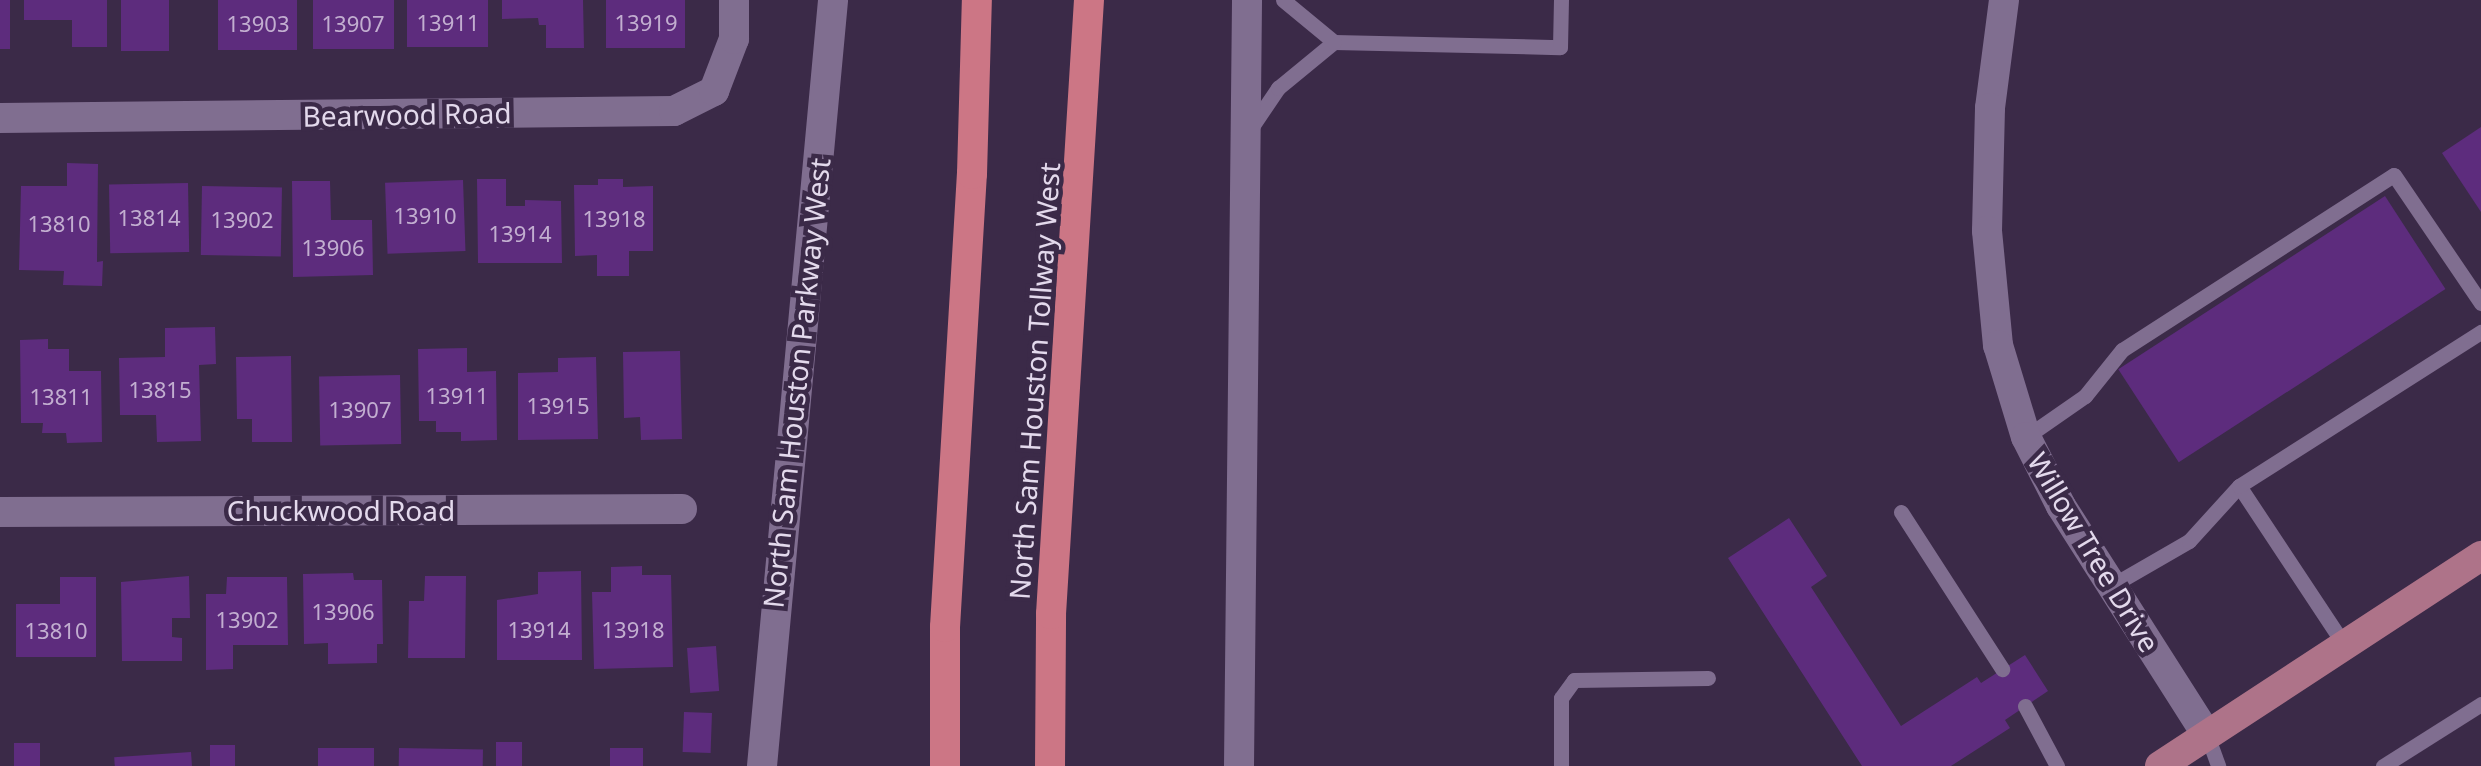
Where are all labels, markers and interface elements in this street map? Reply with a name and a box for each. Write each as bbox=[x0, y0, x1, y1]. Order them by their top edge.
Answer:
house number: 13911 bbox=[417, 10, 479, 36]
house number: 13919 bbox=[615, 10, 677, 36]
house number: 13903 bbox=[227, 11, 289, 37]
house number: 13907 bbox=[322, 11, 384, 37]
street label: Bearwood Road bbox=[302, 95, 512, 133]
street label: North Sam Houston Parkway West bbox=[756, 156, 836, 610]
street label: North Sam Houston Tollway West bbox=[1002, 161, 1066, 601]
house number: 13910 bbox=[394, 203, 456, 229]
house number: 13814 bbox=[118, 205, 180, 231]
house number: 13918 bbox=[583, 206, 645, 232]
house number: 13902 bbox=[211, 207, 273, 233]
house number: 13810 bbox=[28, 211, 90, 237]
house number: 13914 bbox=[489, 221, 551, 247]
house number: 13906 bbox=[302, 235, 364, 261]
house number: 13815 bbox=[129, 377, 191, 403]
house number: 13911 bbox=[426, 383, 488, 409]
house number: 13811 bbox=[30, 384, 92, 410]
house number: 13915 bbox=[527, 393, 589, 419]
house number: 13907 bbox=[329, 397, 391, 423]
street label: Willow Tree Drive bbox=[2021, 446, 2167, 658]
street label: Chuckwood Road bbox=[227, 493, 455, 527]
house number: 13906 bbox=[312, 599, 374, 625]
house number: 13902 bbox=[216, 607, 278, 633]
house number: 13914 bbox=[508, 617, 570, 643]
house number: 13918 bbox=[602, 617, 664, 643]
house number: 13810 bbox=[25, 618, 87, 644]

